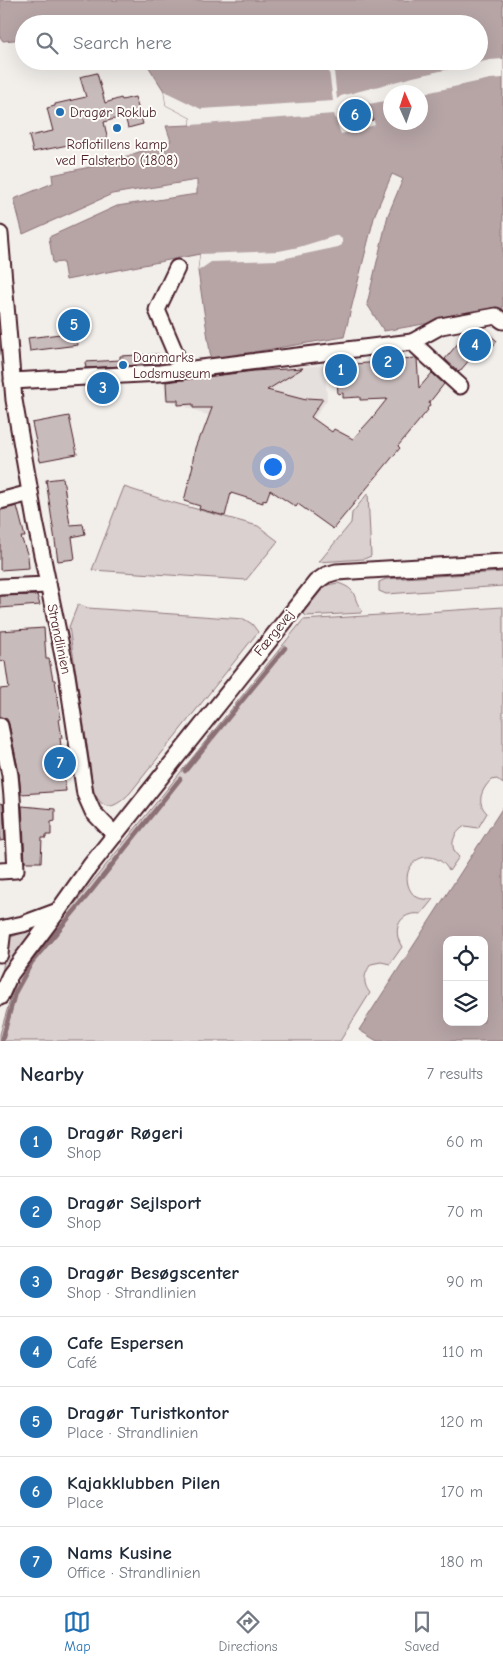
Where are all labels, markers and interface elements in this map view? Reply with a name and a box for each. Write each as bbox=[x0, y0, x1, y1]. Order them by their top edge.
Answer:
search box bbox=[15, 15, 488, 70]
icon: search bbox=[33, 29, 61, 57]
text: Search here bbox=[73, 32, 172, 54]
north arrow bbox=[383, 85, 428, 130]
pin: 6 bbox=[339, 96, 371, 134]
place label: Dragør Roklub bbox=[70, 104, 156, 121]
marker: Dragør Roklub bbox=[54, 106, 66, 118]
marker: Roflotillens kamp ved Falsterbo (1808) bbox=[111, 122, 123, 134]
place label: Roflotillens kamp ved Falsterbo (1808) bbox=[55, 136, 178, 169]
pin: 5 bbox=[58, 306, 90, 344]
pin: 4 bbox=[459, 326, 491, 364]
pin: 2 bbox=[372, 343, 404, 381]
place label: Danmarks Lodsmuseum bbox=[133, 349, 211, 382]
pin: 1 bbox=[325, 351, 357, 389]
marker: Danmarks Lodsmuseum bbox=[117, 359, 129, 371]
pin: 3 bbox=[87, 369, 119, 407]
your location bbox=[260, 454, 286, 480]
street label: Strandlinien bbox=[43, 602, 75, 676]
street label: Færgevej bbox=[250, 607, 298, 659]
pin: 7 bbox=[44, 744, 76, 782]
map controls bbox=[443, 936, 488, 1026]
button: locate bbox=[443, 936, 488, 981]
button: layers bbox=[443, 981, 488, 1026]
text: Nearby bbox=[20, 1062, 84, 1086]
text: 7 results bbox=[426, 1065, 483, 1083]
text: Dragør Røgeri bbox=[67, 1122, 183, 1144]
text: 1 bbox=[33, 1133, 39, 1151]
text: 60 m bbox=[446, 1133, 483, 1151]
text: Shop bbox=[67, 1144, 101, 1162]
text: Dragør Sejlsport bbox=[67, 1192, 201, 1214]
text: 2 bbox=[32, 1203, 40, 1221]
text: 70 m bbox=[447, 1203, 483, 1221]
text: Shop bbox=[67, 1214, 101, 1232]
text: Dragør Besøgscenter bbox=[67, 1262, 239, 1284]
text: 3 bbox=[32, 1273, 40, 1291]
text: 90 m bbox=[446, 1273, 483, 1291]
text: Shop · Strandlinien bbox=[67, 1284, 196, 1302]
text: Cafe Espersen bbox=[67, 1332, 184, 1354]
text: 4 bbox=[32, 1343, 40, 1361]
text: 110 m bbox=[442, 1343, 483, 1361]
text: Café bbox=[67, 1354, 97, 1372]
text: Dragør Turistkontor bbox=[67, 1402, 229, 1424]
text: 5 bbox=[32, 1413, 40, 1431]
text: 120 m bbox=[440, 1413, 483, 1431]
text: Place · Strandlinien bbox=[67, 1424, 198, 1442]
text: Kajakklubben Pilen bbox=[67, 1472, 220, 1494]
text: 6 bbox=[32, 1483, 40, 1501]
text: 170 m bbox=[441, 1483, 483, 1501]
text: Place bbox=[67, 1494, 103, 1512]
text: Nams Kusine bbox=[67, 1542, 172, 1564]
text: 7 bbox=[32, 1553, 40, 1571]
text: 180 m bbox=[440, 1553, 483, 1571]
text: Office · Strandlinien bbox=[67, 1564, 201, 1582]
tab: Map bbox=[63, 1608, 91, 1655]
tab: Directions bbox=[218, 1608, 278, 1655]
tab: Saved bbox=[405, 1608, 440, 1655]

